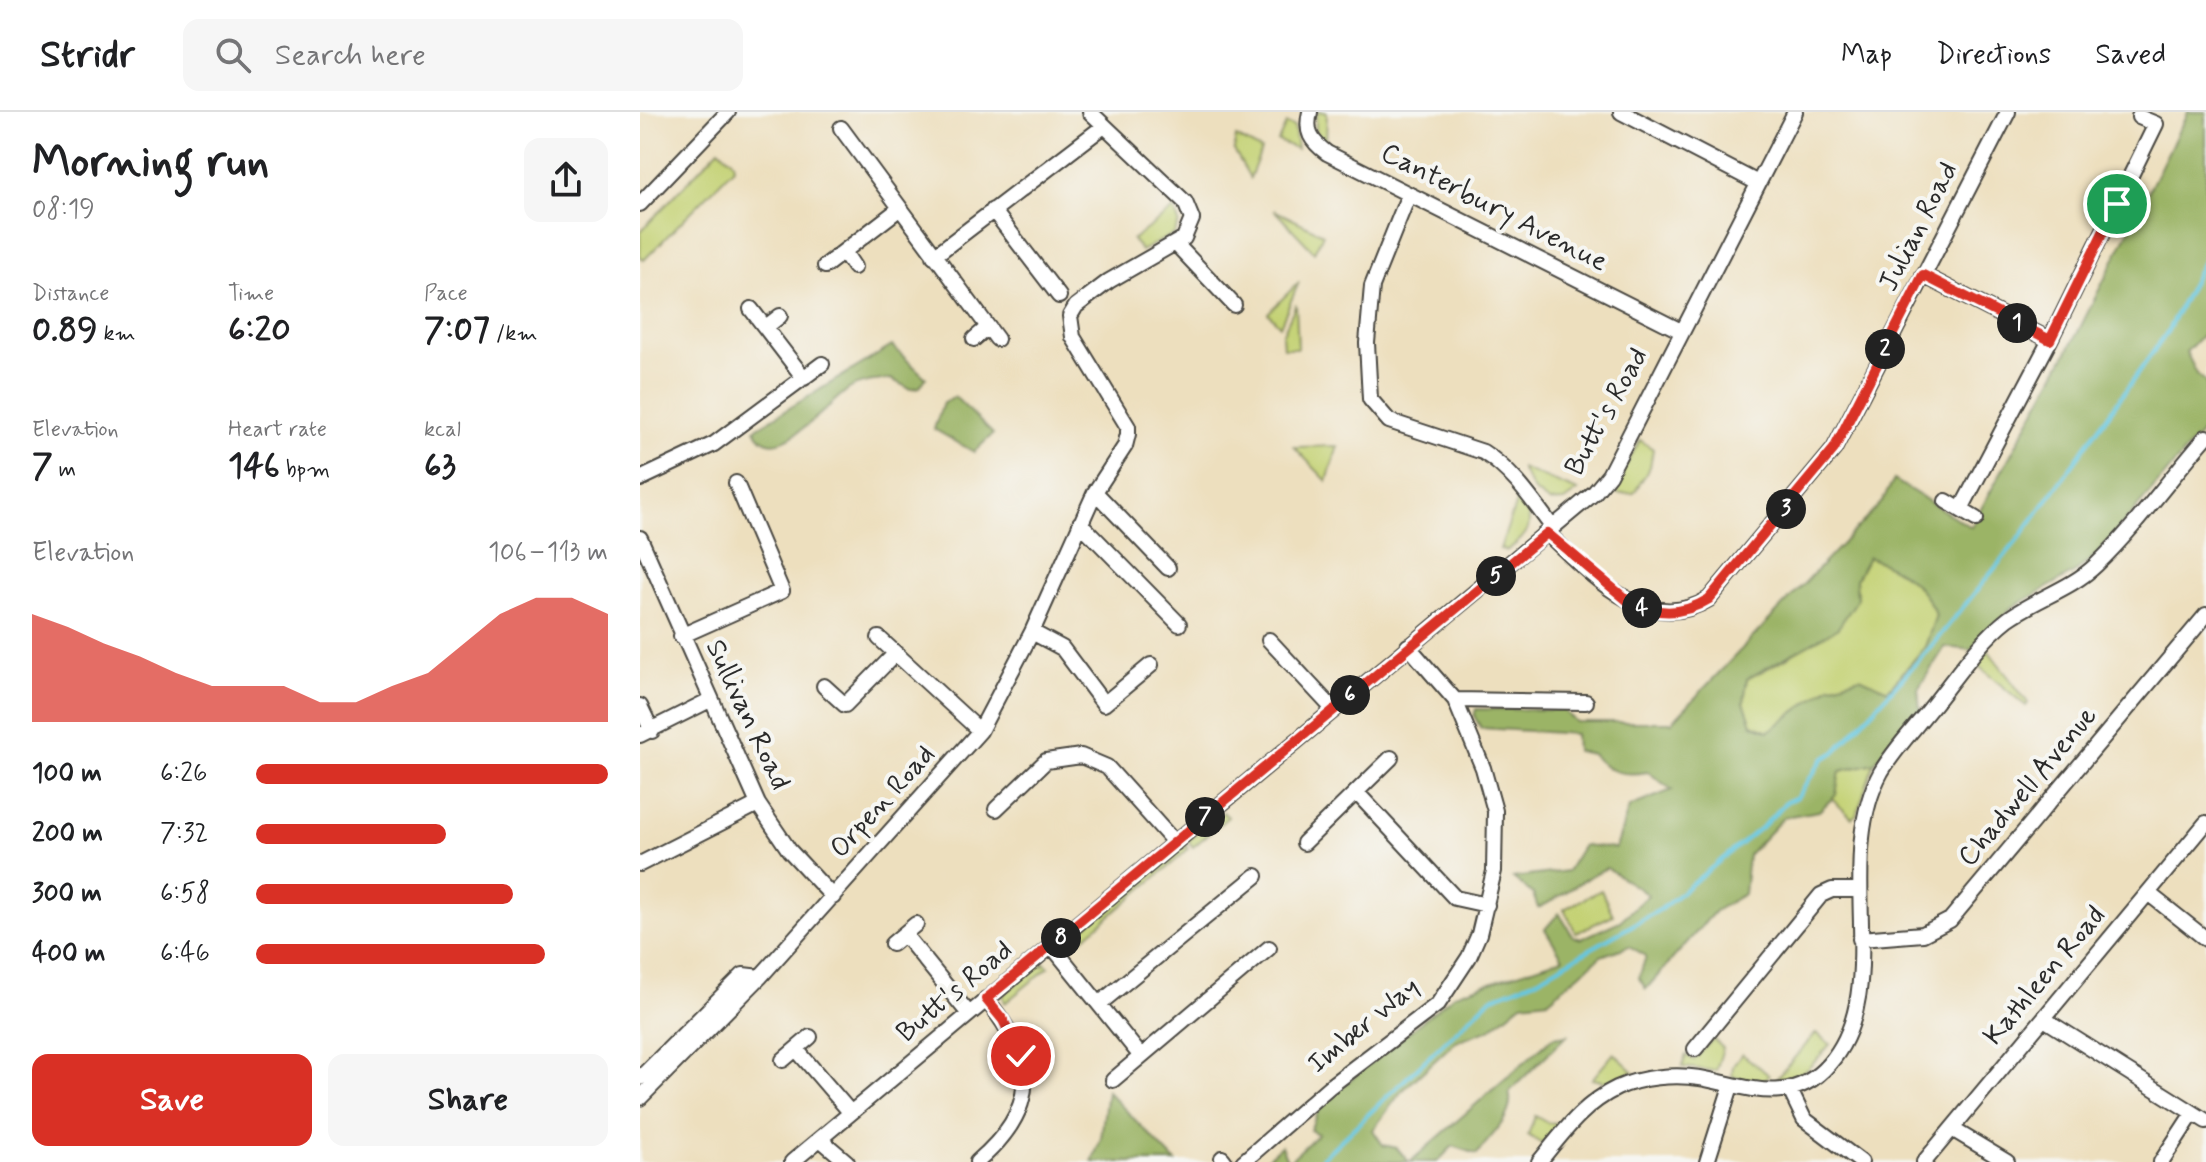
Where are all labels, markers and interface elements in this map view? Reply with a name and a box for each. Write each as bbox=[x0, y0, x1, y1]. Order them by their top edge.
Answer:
search box bbox=[183, 19, 743, 91]
text: Stridr bbox=[40, 31, 135, 80]
icon: search bbox=[211, 33, 255, 77]
text: Search here bbox=[275, 36, 426, 75]
text: Map bbox=[1841, 37, 1892, 74]
text: Directions bbox=[1936, 37, 2051, 74]
text: Saved bbox=[2095, 37, 2166, 74]
text: Morning run bbox=[32, 134, 269, 192]
street label: Canterbury Avenue bbox=[1374, 135, 1614, 281]
button: share bbox=[524, 138, 608, 222]
street label: Julian Road bbox=[1871, 156, 1967, 298]
pin bbox=[2083, 170, 2151, 238]
icon: arrive bbox=[2095, 182, 2139, 226]
text: 08:19 bbox=[32, 193, 95, 227]
text: Distance bbox=[32, 280, 109, 308]
text: Time bbox=[228, 280, 274, 308]
text: Pace bbox=[424, 280, 468, 308]
pin: 1 bbox=[1997, 303, 2037, 343]
text: 0.89 bbox=[32, 308, 98, 353]
text: 6:20 bbox=[228, 308, 291, 353]
text: 7:07 bbox=[424, 308, 490, 353]
text: 1 bbox=[2012, 309, 2022, 337]
text: km bbox=[98, 320, 136, 348]
text: /km bbox=[490, 320, 537, 348]
pin: 2 bbox=[1865, 329, 1905, 369]
text: 2 bbox=[1880, 335, 1890, 363]
street label: Butt's Road bbox=[1557, 341, 1657, 483]
text: Elevation bbox=[32, 416, 119, 444]
text: Heart rate bbox=[228, 416, 327, 444]
text: kcal bbox=[424, 416, 461, 444]
text: 7 bbox=[32, 444, 53, 489]
text: 146 bbox=[228, 444, 280, 489]
text: 63 bbox=[424, 444, 456, 489]
text: m bbox=[53, 456, 76, 484]
text: bpm bbox=[280, 456, 330, 484]
pin: 3 bbox=[1766, 489, 1806, 529]
text: 3 bbox=[1781, 495, 1791, 523]
text: Elevation bbox=[32, 536, 134, 570]
text: 106–113 m bbox=[488, 536, 608, 570]
pin: 5 bbox=[1476, 556, 1516, 596]
text: 5 bbox=[1489, 562, 1503, 590]
pin: 4 bbox=[1622, 588, 1662, 628]
text: 4 bbox=[1636, 594, 1648, 622]
street label: Sullivan Road bbox=[696, 634, 798, 796]
pin: 6 bbox=[1330, 675, 1370, 715]
text: 6 bbox=[1344, 681, 1356, 709]
street label: Chadwell Avenue bbox=[1950, 699, 2106, 875]
street label: Orpen Road bbox=[822, 737, 944, 867]
text: 100 m bbox=[32, 757, 102, 791]
text: 6:26 bbox=[160, 757, 207, 791]
pin: 7 bbox=[1185, 797, 1225, 837]
text: 7 bbox=[1198, 803, 1212, 831]
text: 200 m bbox=[32, 817, 103, 851]
text: 7:32 bbox=[160, 817, 208, 851]
text: 300 m bbox=[32, 877, 102, 911]
text: 6:58 bbox=[160, 877, 210, 911]
street label: Kathleen Road bbox=[1976, 898, 2114, 1054]
pin: 8 bbox=[1041, 918, 1081, 958]
text: 8 bbox=[1055, 924, 1067, 952]
street label: Butt's Road bbox=[889, 933, 1021, 1051]
text: 400 m bbox=[32, 937, 105, 971]
text: 6:46 bbox=[160, 937, 210, 971]
street label: Imber Way bbox=[1300, 969, 1428, 1083]
pin bbox=[987, 1022, 1055, 1090]
icon: check bbox=[999, 1034, 1043, 1078]
button: Save bbox=[32, 1054, 312, 1146]
button: Share bbox=[328, 1054, 608, 1146]

